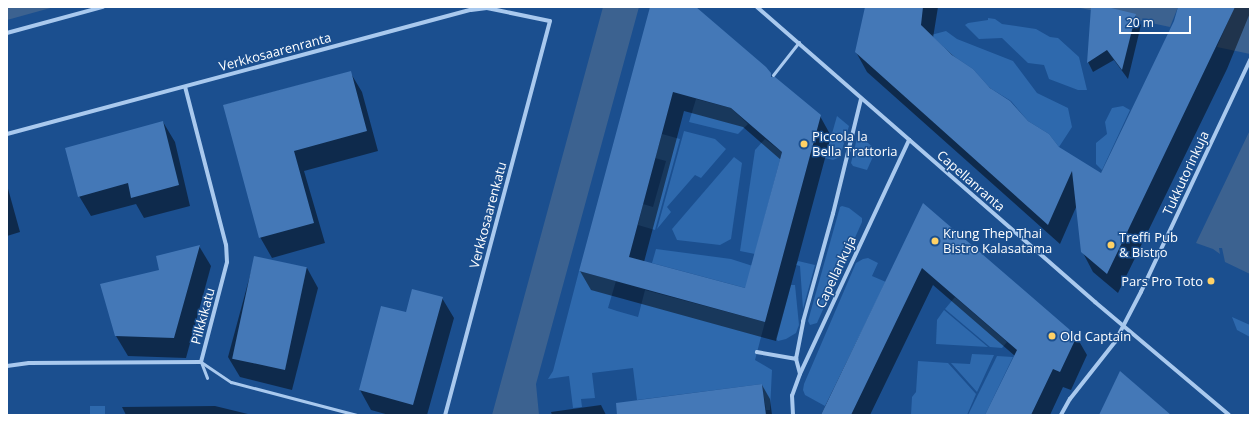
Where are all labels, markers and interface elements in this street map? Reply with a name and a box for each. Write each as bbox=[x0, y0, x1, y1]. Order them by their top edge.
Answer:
scale bar bbox=[1121, 8, 1193, 34]
text: 20 m bbox=[1126, 14, 1154, 31]
street label: Verkkosaarenranta bbox=[217, 30, 333, 74]
street label: Tukkutorinkuja bbox=[1160, 128, 1212, 218]
place label: Piccola la Bella Trattoria bbox=[812, 129, 897, 160]
marker: Piccola la Bella Trattoria bbox=[799, 139, 809, 149]
street label: Capellanranta bbox=[934, 147, 1008, 215]
street label: Verkkosaarenkatu bbox=[466, 160, 510, 270]
place label: Krung Thep Thai Bistro Kalasatama bbox=[943, 226, 1052, 257]
place label: Treffi Pub & Bistro bbox=[1119, 230, 1178, 261]
street label: Capellankuja bbox=[813, 233, 859, 311]
marker: Krung Thep Thai Bistro Kalasatama bbox=[930, 236, 940, 246]
marker: Treffi Pub & Bistro bbox=[1106, 240, 1116, 250]
place label: Pars Pro Toto bbox=[1121, 273, 1203, 289]
marker: Pars Pro Toto bbox=[1206, 276, 1216, 286]
street label: Pilkkikatu bbox=[188, 286, 218, 346]
place label: Old Captain bbox=[1060, 328, 1131, 344]
marker: Old Captain bbox=[1047, 331, 1057, 341]

